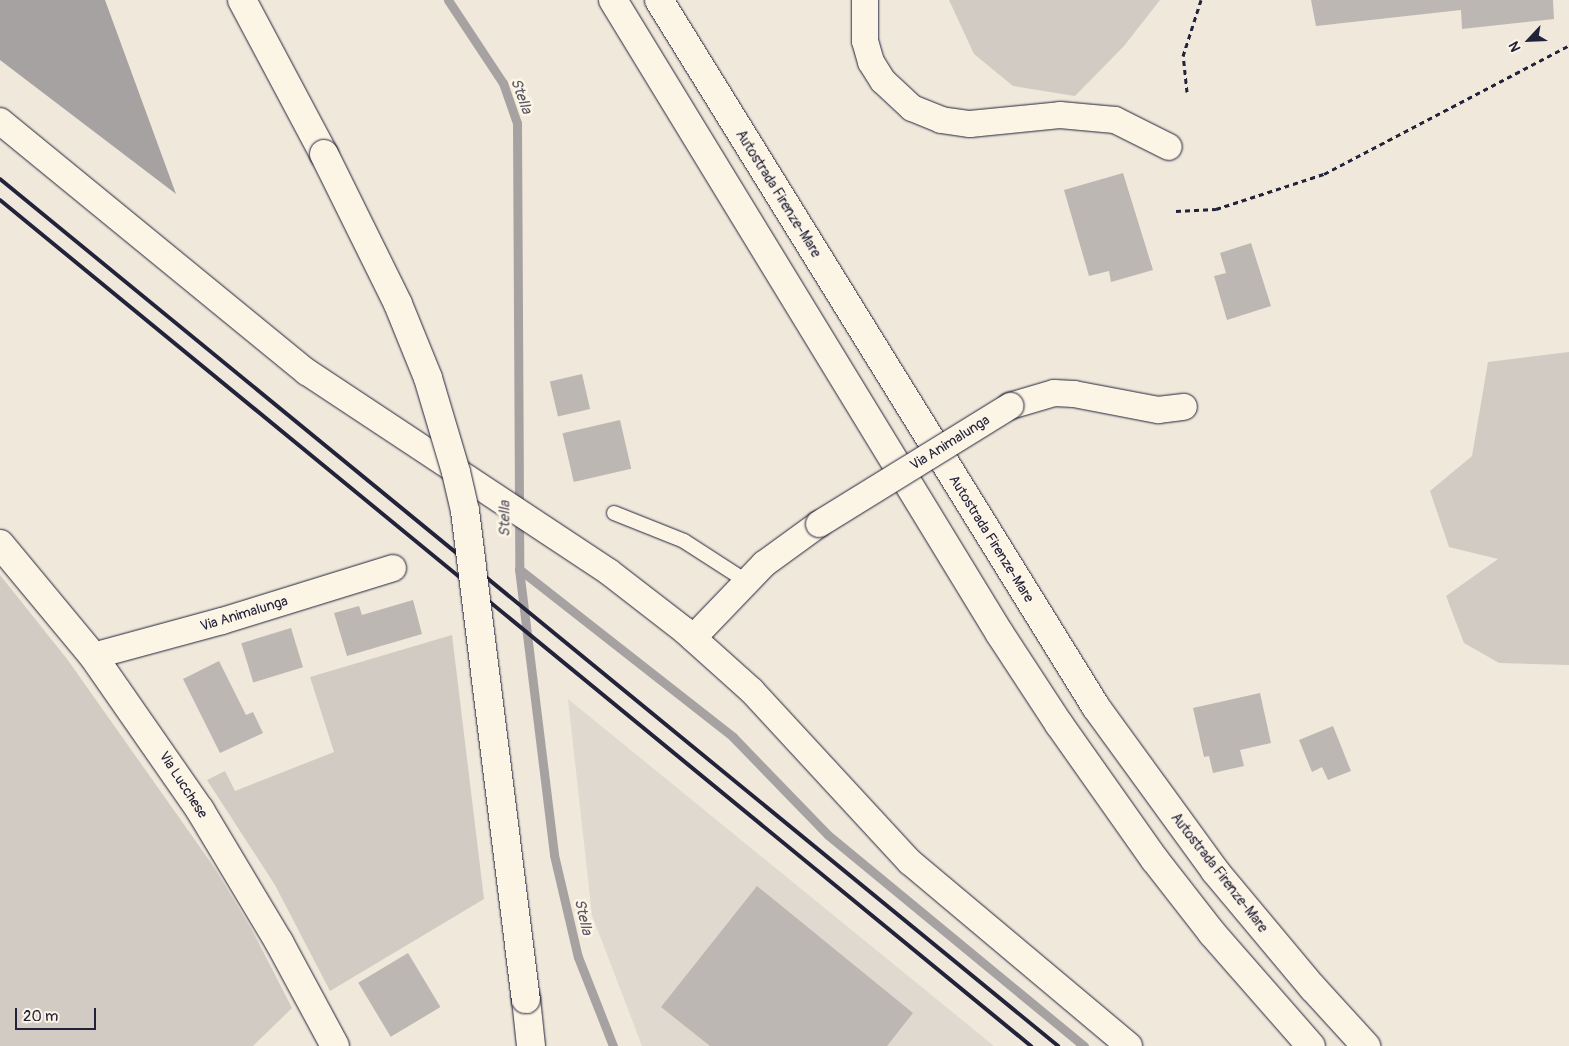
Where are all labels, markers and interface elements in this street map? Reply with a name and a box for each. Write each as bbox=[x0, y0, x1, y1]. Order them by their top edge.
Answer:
north arrow bbox=[1504, 15, 1554, 65]
text: N bbox=[1505, 39, 1525, 54]
water label: Stella bbox=[506, 76, 536, 116]
street label: Autostrada Firenze-Mare bbox=[732, 127, 824, 261]
street label: Via Animalunga bbox=[907, 412, 993, 474]
street label: Autostrada Firenze-Mare bbox=[945, 472, 1037, 606]
water label: Stella bbox=[496, 501, 514, 537]
street label: Via Animalunga bbox=[198, 593, 290, 635]
street label: Via Lucchese bbox=[155, 748, 211, 822]
street label: Autostrada Firenze-Mare bbox=[1167, 810, 1271, 936]
water label: Stella bbox=[570, 897, 596, 937]
scale bar bbox=[18, 998, 99, 1030]
text: 20 m bbox=[23, 1007, 58, 1026]

